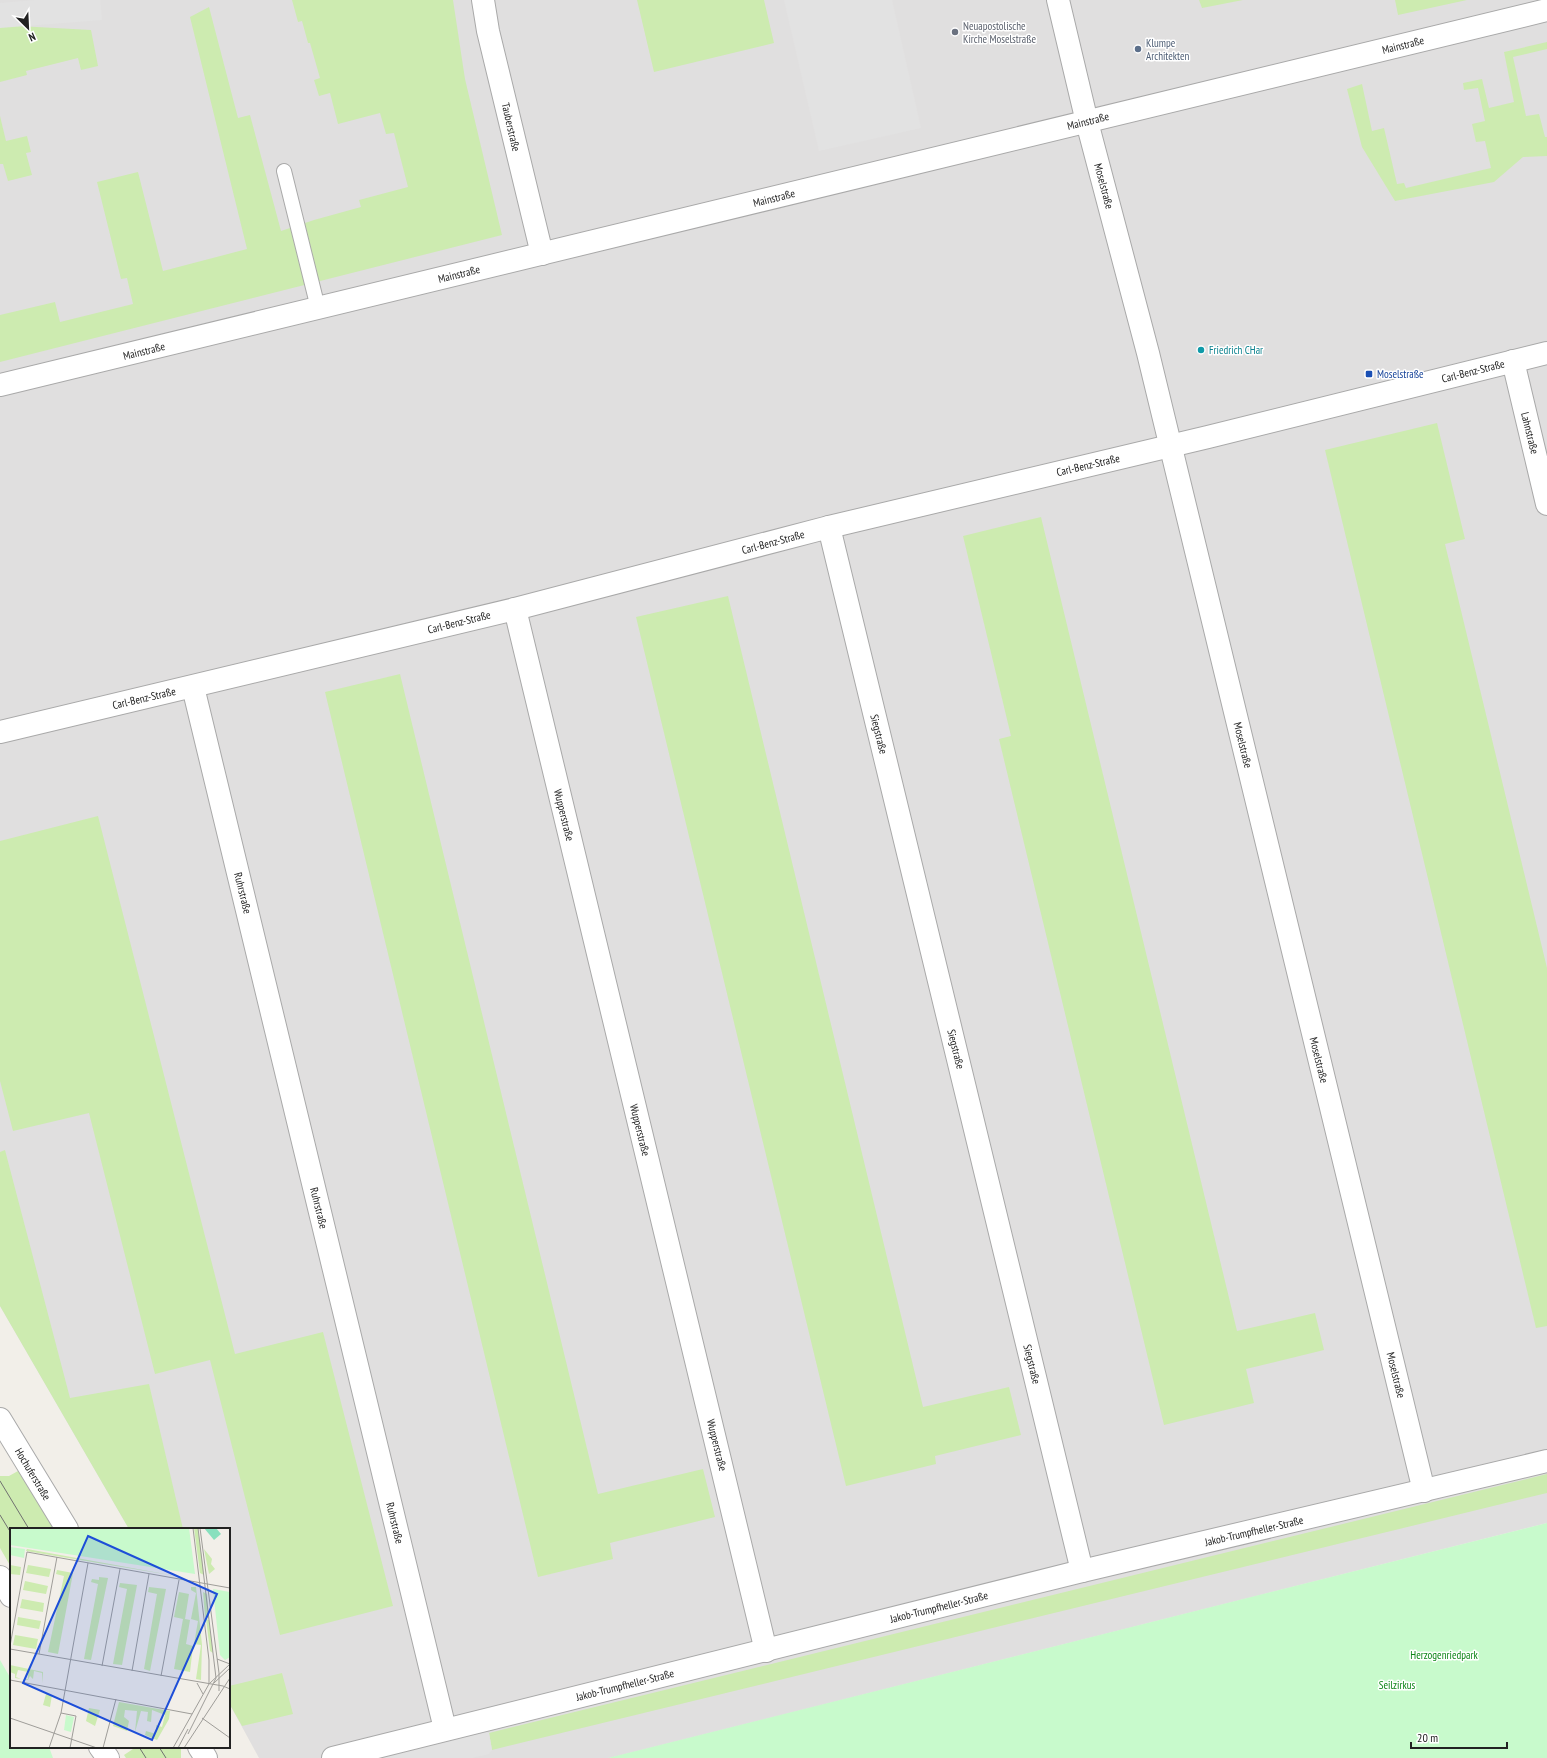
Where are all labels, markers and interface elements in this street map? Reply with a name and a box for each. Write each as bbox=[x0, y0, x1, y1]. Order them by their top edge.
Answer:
north arrow bbox=[8, 8, 48, 48]
place label: Neuapostolische Kirche Moselstraße bbox=[963, 19, 1037, 46]
marker: Neuapostolische Kirche Moselstraße bbox=[950, 27, 960, 37]
text: N bbox=[26, 30, 38, 45]
street label: Mainstraße bbox=[1381, 33, 1426, 57]
place label: Klumpe Architekten bbox=[1146, 36, 1190, 63]
marker: Klumpe Architekten bbox=[1133, 44, 1143, 54]
street label: Tauberstraße bbox=[499, 101, 523, 153]
street label: Mainstraße bbox=[1066, 109, 1111, 133]
street label: Moselstraße bbox=[1091, 162, 1117, 211]
street label: Mainstraße bbox=[752, 186, 797, 210]
street label: Mainstraße bbox=[437, 262, 482, 286]
street label: Mainstraße bbox=[122, 339, 167, 363]
place label: Friedrich CHar bbox=[1209, 343, 1263, 357]
marker: Friedrich CHar bbox=[1196, 345, 1206, 355]
street label: Carl-Benz-Straße bbox=[1440, 356, 1506, 386]
place label: Moselstraße bbox=[1377, 367, 1424, 381]
marker: Moselstraße bbox=[1364, 369, 1374, 379]
street label: Lahnstraße bbox=[1518, 411, 1542, 456]
street label: Carl-Benz-Straße bbox=[1055, 451, 1121, 479]
street label: Carl-Benz-Straße bbox=[740, 527, 806, 557]
street label: Carl-Benz-Straße bbox=[426, 607, 492, 637]
street label: Carl-Benz-Straße bbox=[111, 684, 177, 712]
street label: Siegstraße bbox=[867, 713, 891, 756]
street label: Moselstraße bbox=[1231, 721, 1256, 770]
street label: Wupperstraße bbox=[551, 788, 577, 843]
street label: Ruhrstraße bbox=[231, 871, 255, 915]
street label: Siegstraße bbox=[944, 1028, 968, 1071]
street label: Moselstraße bbox=[1307, 1036, 1332, 1085]
street label: Wupperstraße bbox=[627, 1103, 653, 1158]
street label: Ruhrstraße bbox=[307, 1186, 331, 1230]
street label: Siegstraße bbox=[1020, 1343, 1044, 1386]
street label: Moselstraße bbox=[1384, 1351, 1409, 1400]
street label: Wupperstraße bbox=[704, 1418, 730, 1473]
street label: Hochuferstraße bbox=[12, 1445, 54, 1503]
street label: Ruhrstraße bbox=[383, 1501, 407, 1545]
street label: Jakob-Trumpfheller-Straße bbox=[1202, 1513, 1305, 1549]
inset map bbox=[10, 1528, 230, 1748]
street label: Jakob-Trumpfheller-Straße bbox=[888, 1588, 990, 1626]
park label: Herzogenriedpark bbox=[1410, 1648, 1478, 1662]
street label: Jakob-Trumpfheller-Straße bbox=[574, 1666, 676, 1704]
park label: Seilzirkus bbox=[1379, 1678, 1415, 1692]
scale bar bbox=[1411, 1724, 1507, 1750]
text: 20 m bbox=[1417, 1730, 1438, 1745]

